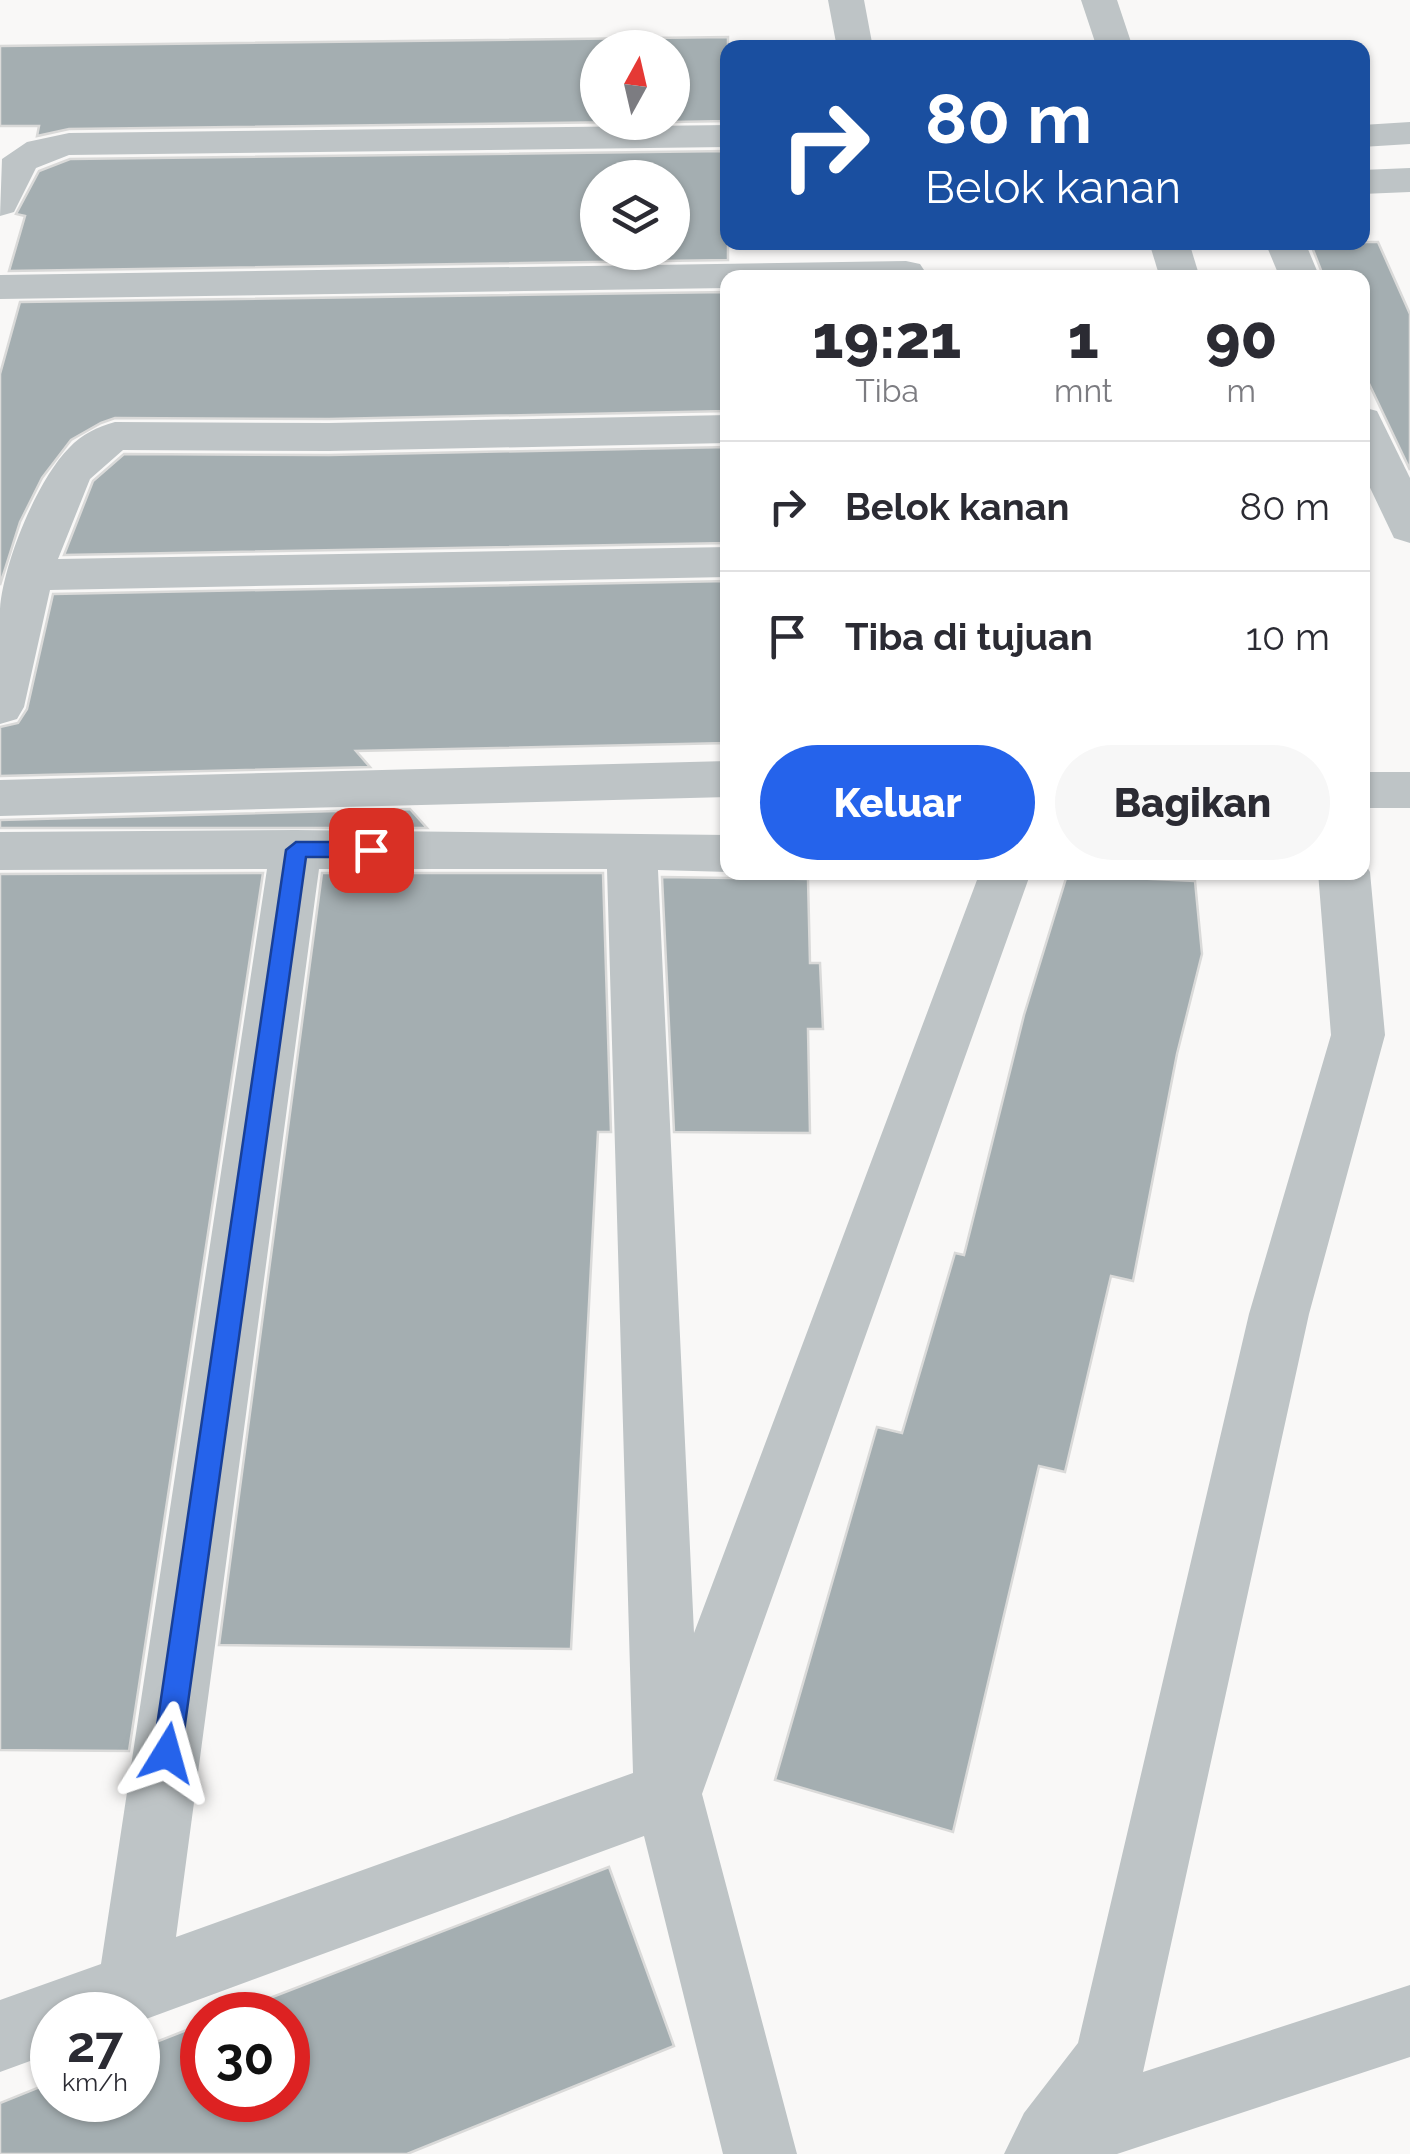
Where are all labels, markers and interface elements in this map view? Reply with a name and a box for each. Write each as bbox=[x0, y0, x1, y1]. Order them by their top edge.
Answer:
north arrow bbox=[580, 30, 690, 140]
map controls bbox=[580, 30, 690, 270]
text: 80 m bbox=[925, 77, 1092, 159]
icon: right bbox=[760, 80, 890, 210]
button: layers bbox=[580, 160, 690, 270]
text: Belok kanan bbox=[925, 161, 1181, 214]
text: 19:21 bbox=[813, 302, 961, 372]
text: 1 bbox=[1068, 302, 1099, 372]
text: 90 bbox=[1205, 302, 1277, 372]
text: Tiba bbox=[855, 372, 919, 409]
text: mnt bbox=[1054, 372, 1113, 409]
text: m bbox=[1227, 372, 1256, 409]
icon: right bbox=[760, 479, 815, 534]
text: Belok kanan bbox=[845, 484, 1070, 529]
text: 80 m bbox=[1240, 484, 1330, 529]
icon: arrive bbox=[760, 609, 815, 664]
text: Tiba di tujuan bbox=[845, 614, 1093, 659]
text: 10 m bbox=[1246, 614, 1330, 659]
button: Keluar bbox=[760, 745, 1035, 860]
button: Bagikan bbox=[1055, 745, 1330, 860]
pin bbox=[329, 808, 414, 893]
icon: arrive bbox=[344, 823, 399, 878]
position arrow bbox=[115, 1701, 219, 1805]
speed limit sign: 30 bbox=[180, 1992, 310, 2122]
text: 27 bbox=[67, 2015, 123, 2074]
text: km/h bbox=[62, 2067, 128, 2097]

